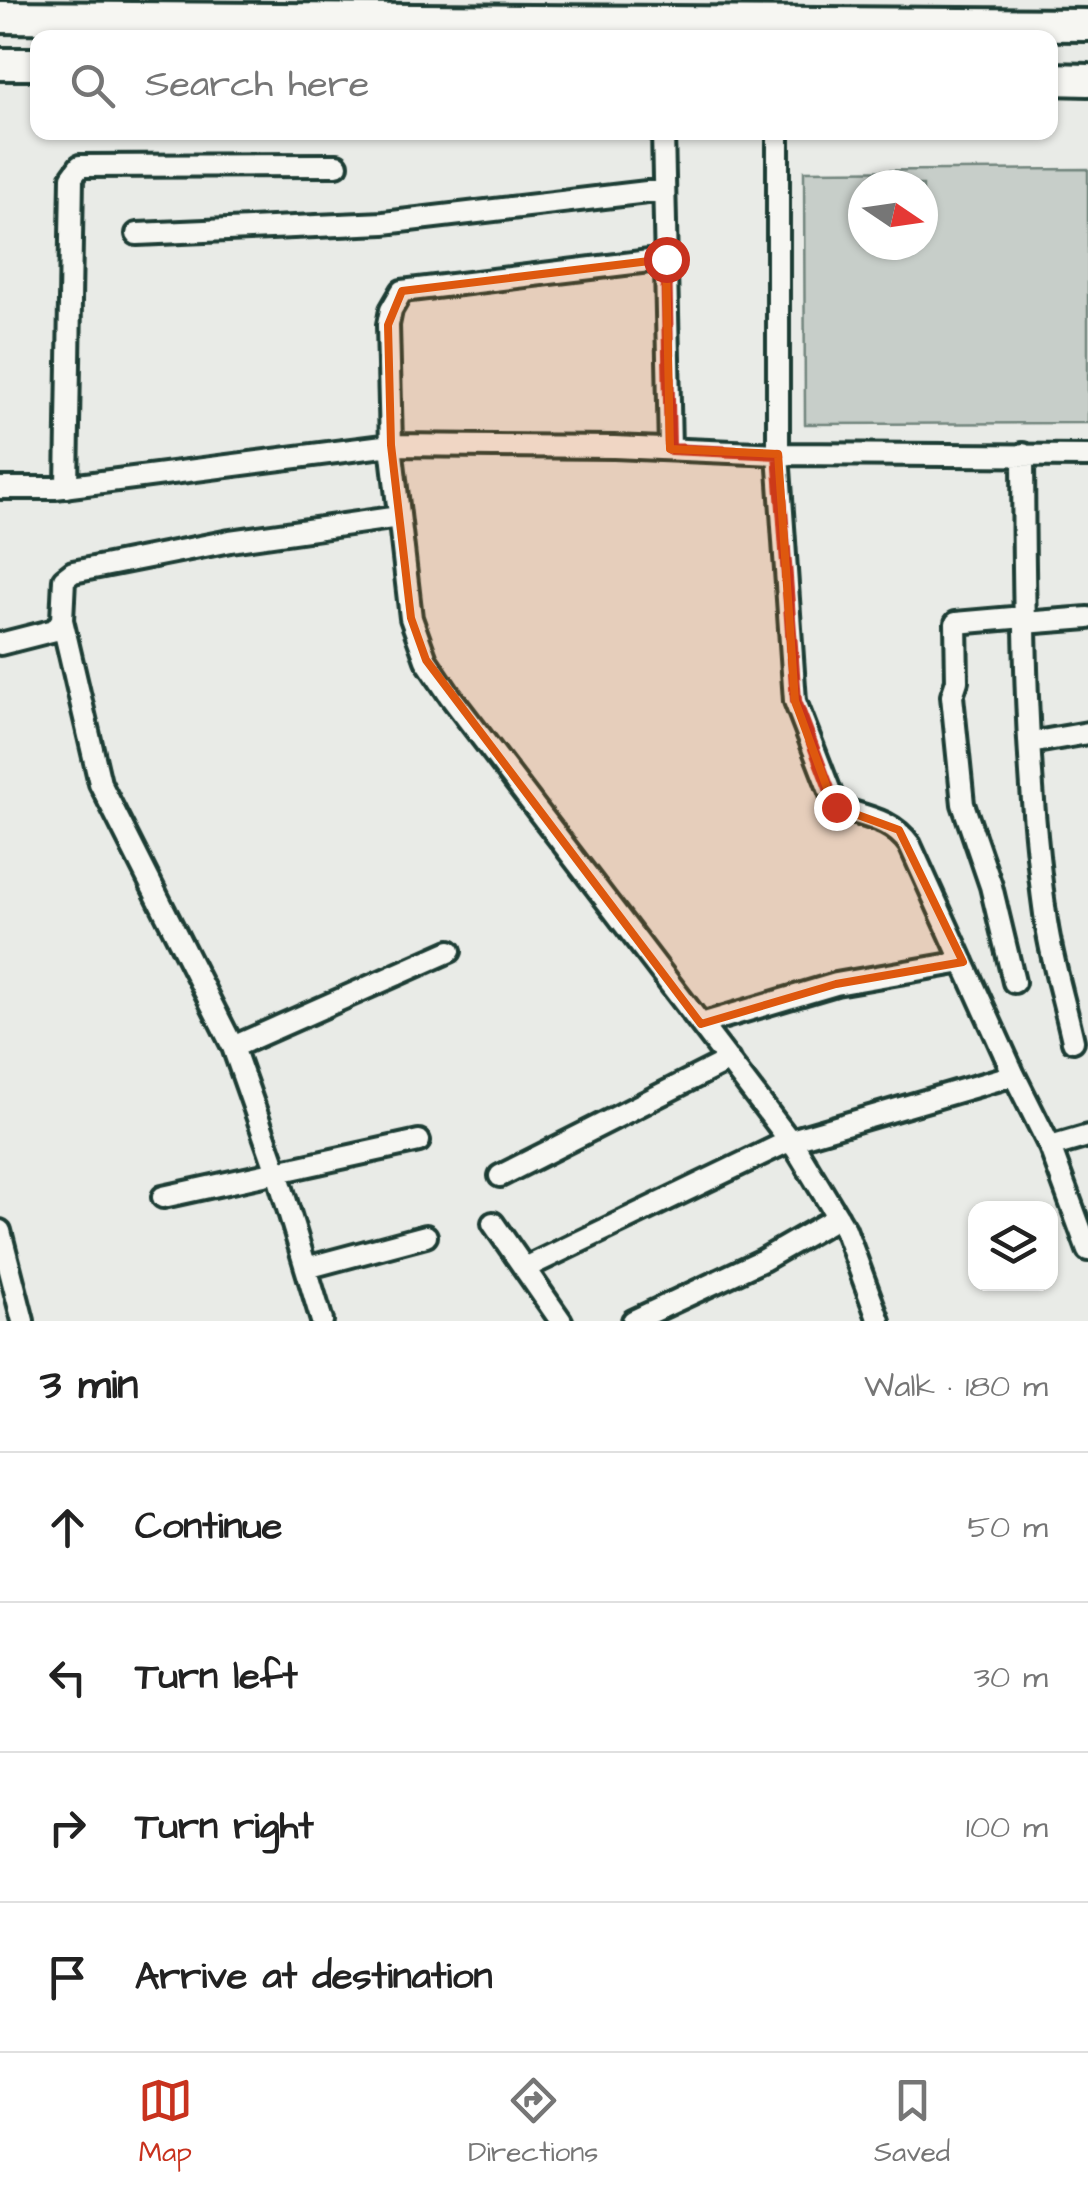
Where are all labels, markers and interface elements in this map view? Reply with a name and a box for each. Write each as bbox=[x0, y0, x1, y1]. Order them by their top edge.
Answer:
search box bbox=[30, 30, 1058, 140]
icon: search bbox=[65, 58, 120, 113]
text: Search here bbox=[145, 59, 369, 111]
north arrow bbox=[848, 170, 938, 260]
route start bbox=[644, 237, 690, 283]
route end bbox=[814, 785, 860, 831]
map controls bbox=[968, 1201, 1058, 1291]
button: layers bbox=[968, 1201, 1058, 1291]
text: 3 min bbox=[40, 1357, 138, 1415]
text: Walk · 180 m bbox=[864, 1364, 1048, 1409]
icon: ahead bbox=[40, 1500, 95, 1555]
text: Continue bbox=[135, 1501, 282, 1553]
text: 50 m bbox=[967, 1505, 1048, 1550]
icon: left bbox=[40, 1650, 95, 1705]
text: Turn left bbox=[135, 1651, 298, 1703]
text: 30 m bbox=[974, 1655, 1048, 1700]
icon: right bbox=[40, 1800, 95, 1855]
text: Turn right bbox=[135, 1801, 314, 1853]
text: 100 m bbox=[966, 1805, 1048, 1850]
icon: arrive bbox=[40, 1950, 95, 2005]
text: Arrive at destination bbox=[135, 1951, 492, 2003]
tab: Map bbox=[138, 2073, 193, 2172]
tab: Directions bbox=[468, 2073, 598, 2172]
tab: Saved bbox=[874, 2073, 950, 2172]

